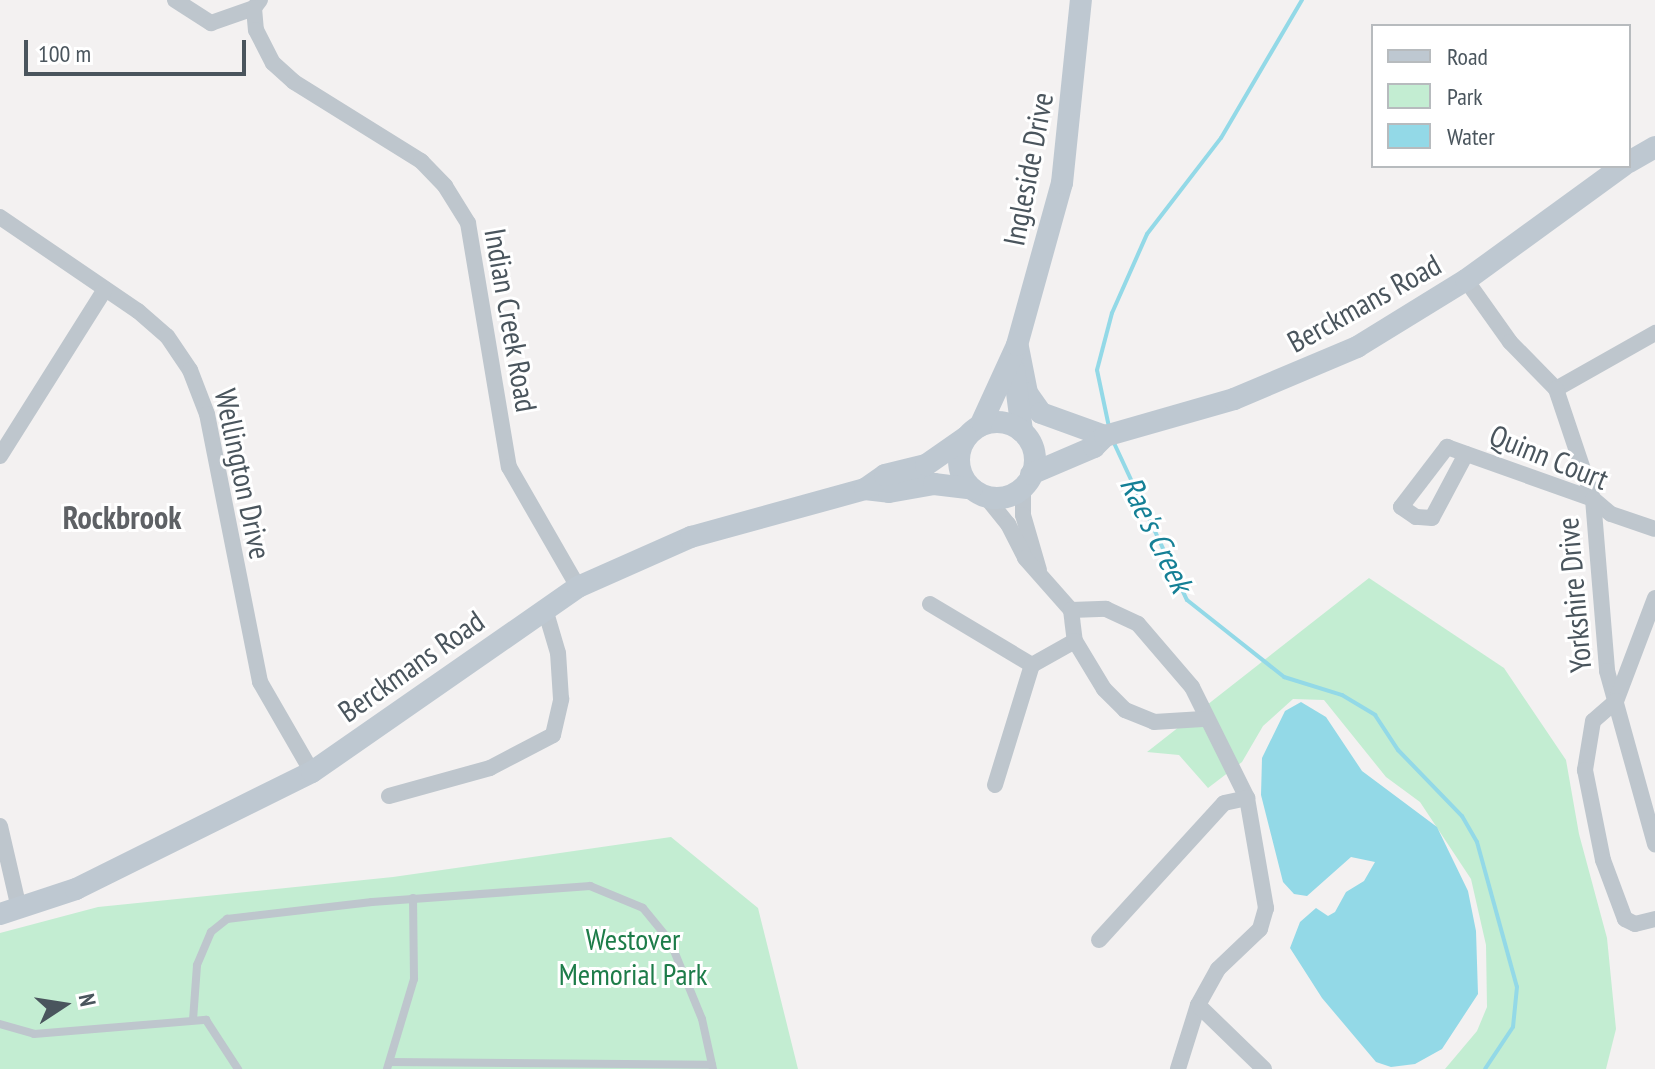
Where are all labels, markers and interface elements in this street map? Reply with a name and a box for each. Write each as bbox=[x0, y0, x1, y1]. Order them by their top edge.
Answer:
scale bar bbox=[28, 24, 250, 74]
legend bbox=[1371, 24, 1631, 168]
text: 100 m bbox=[38, 38, 91, 69]
text: Road bbox=[1447, 41, 1488, 72]
text: Park bbox=[1447, 81, 1483, 112]
street label: Ingleside Drive bbox=[996, 89, 1060, 249]
text: Water bbox=[1447, 121, 1495, 152]
street label: Indian Creek Road bbox=[477, 225, 545, 415]
street label: Berckmans Road bbox=[1281, 246, 1447, 360]
street label: Wellington Drive bbox=[207, 386, 279, 562]
street label: Quinn Court bbox=[1484, 417, 1614, 497]
water label: Rae's Creek bbox=[1113, 470, 1201, 598]
district label: Rockbrook bbox=[63, 498, 181, 536]
street label: Yorkshire Drive bbox=[1549, 516, 1599, 674]
street label: Berckmans Road bbox=[331, 603, 491, 729]
park label: Westover Memorial Park bbox=[559, 921, 707, 992]
north arrow bbox=[24, 965, 104, 1045]
text: N bbox=[73, 991, 102, 1009]

